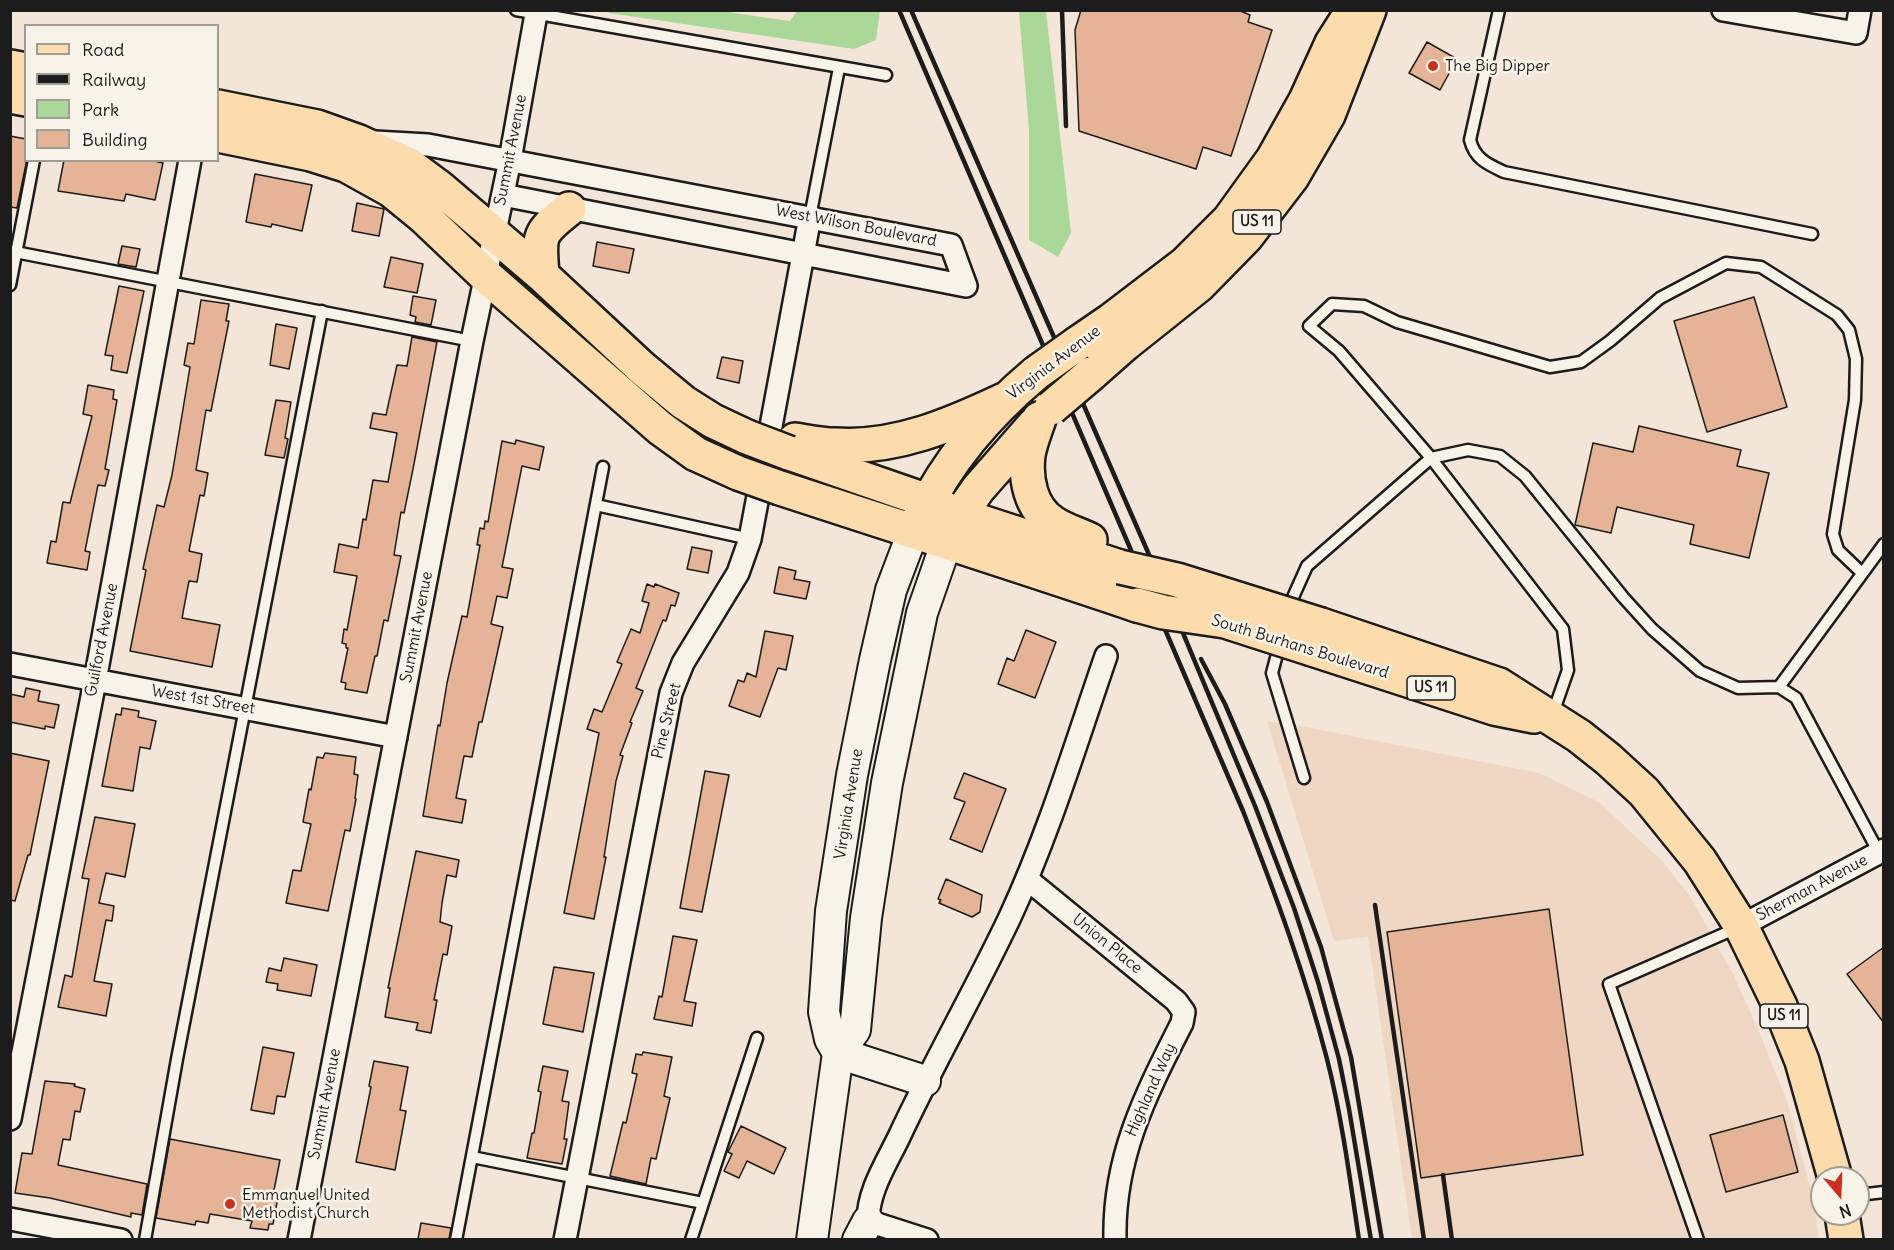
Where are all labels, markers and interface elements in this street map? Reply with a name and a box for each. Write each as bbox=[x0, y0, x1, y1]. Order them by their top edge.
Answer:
legend bbox=[24, 24, 219, 162]
text: Road bbox=[82, 38, 124, 61]
place label: The Big Dipper bbox=[1445, 56, 1550, 76]
marker: The Big Dipper bbox=[1426, 59, 1440, 73]
text: Railway bbox=[82, 68, 146, 91]
street label: Summit Avenue bbox=[491, 93, 531, 207]
text: Park bbox=[82, 98, 119, 121]
text: Building bbox=[82, 128, 147, 151]
street label: West Wilson Boulevard bbox=[774, 201, 938, 251]
road number: US 11 bbox=[1233, 210, 1281, 234]
street label: Virginia Avenue bbox=[1004, 322, 1104, 404]
street label: Summit Avenue bbox=[397, 570, 437, 684]
street label: Guilford Avenue bbox=[82, 582, 122, 698]
street label: South Burhans Boulevard bbox=[1209, 611, 1391, 683]
road number: US 11 bbox=[1407, 676, 1455, 700]
street label: West 1st Street bbox=[150, 681, 256, 719]
street label: Pine Street bbox=[648, 681, 686, 761]
street label: Virginia Avenue bbox=[831, 747, 867, 861]
street label: Sherman Avenue bbox=[1753, 851, 1871, 925]
street label: Union Place bbox=[1068, 910, 1146, 978]
road number: US 11 bbox=[1760, 1004, 1808, 1028]
street label: Highland Way bbox=[1122, 1040, 1180, 1140]
street label: Summit Avenue bbox=[305, 1047, 345, 1161]
north arrow bbox=[1810, 1166, 1870, 1226]
place label: Emmanuel United Methodist Church bbox=[242, 1185, 370, 1223]
marker: Emmanuel United Methodist Church bbox=[223, 1197, 237, 1211]
text: N bbox=[1837, 1200, 1854, 1222]

